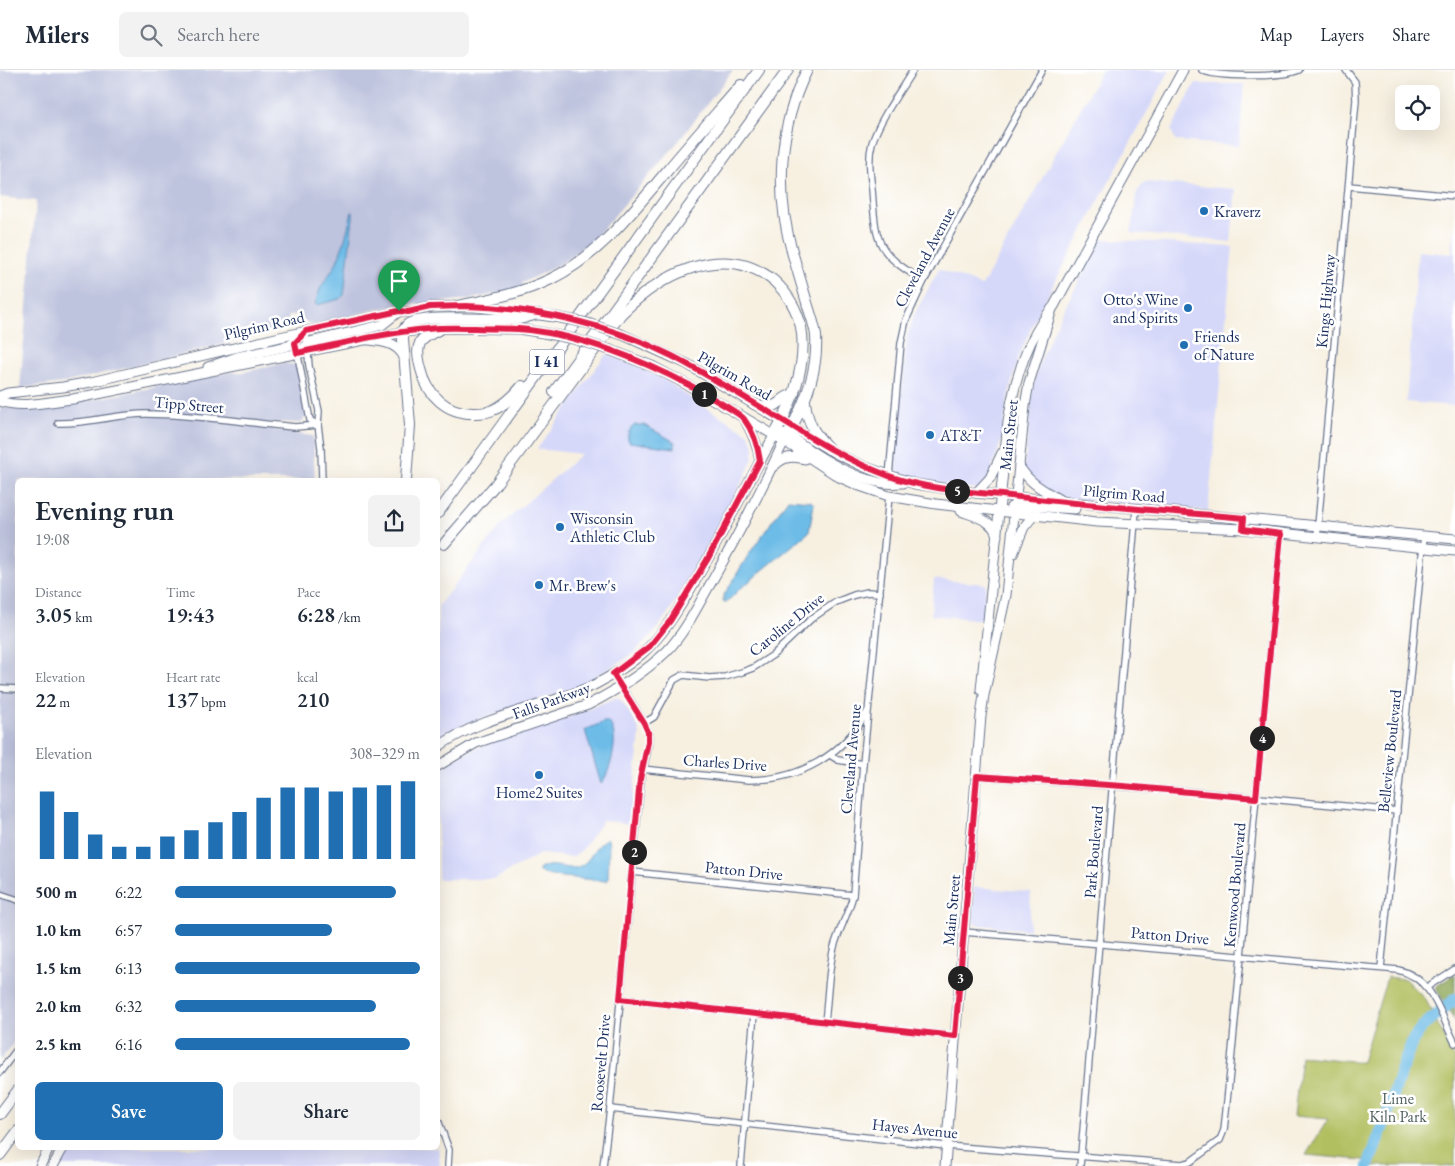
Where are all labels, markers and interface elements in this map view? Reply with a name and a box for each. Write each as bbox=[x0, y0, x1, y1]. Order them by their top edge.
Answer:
search box bbox=[119, 12, 469, 57]
text: Milers bbox=[25, 19, 89, 50]
icon: search bbox=[137, 21, 165, 49]
text: Search here bbox=[177, 22, 260, 47]
text: Map bbox=[1260, 23, 1292, 46]
text: Layers bbox=[1320, 23, 1364, 46]
text: Share bbox=[1392, 23, 1430, 46]
map controls bbox=[1395, 85, 1440, 130]
button: locate bbox=[1395, 85, 1440, 130]
place label: Kraverz bbox=[1214, 201, 1261, 222]
street label: Cleveland Avenue bbox=[889, 204, 960, 311]
marker: Kraverz bbox=[1198, 205, 1210, 217]
street label: Kings Highway bbox=[1311, 252, 1340, 349]
pin bbox=[378, 260, 420, 311]
icon: arrive bbox=[385, 267, 413, 295]
place label: Otto's Wine and Spirits bbox=[1103, 289, 1178, 328]
marker: Otto's Wine and Spirits bbox=[1182, 302, 1194, 314]
street label: Pilgrim Road bbox=[222, 306, 307, 345]
place label: Friends of Nature bbox=[1194, 326, 1254, 365]
marker: Friends of Nature bbox=[1178, 339, 1190, 351]
street label: Pilgrim Road bbox=[694, 346, 776, 405]
road number: I 41 bbox=[530, 350, 564, 374]
pin: 1 bbox=[692, 382, 716, 406]
text: 1 bbox=[701, 385, 708, 403]
street label: Tipp Street bbox=[153, 391, 225, 418]
street label: Main Street bbox=[994, 399, 1023, 472]
place label: AT&T bbox=[939, 425, 982, 446]
marker: AT&T bbox=[924, 429, 936, 441]
pin: 5 bbox=[944, 478, 970, 504]
street label: Pilgrim Road bbox=[1082, 479, 1167, 508]
text: 5 bbox=[954, 482, 961, 500]
text: Evening run bbox=[35, 492, 174, 528]
button: share bbox=[368, 495, 420, 547]
place label: Wisconsin Athletic Club bbox=[569, 508, 655, 547]
marker: Wisconsin Athletic Club bbox=[554, 521, 566, 533]
text: 19:08 bbox=[35, 529, 70, 550]
place label: Mr. Brew's bbox=[549, 575, 616, 596]
marker: Mr. Brew's bbox=[533, 579, 545, 591]
text: Distance bbox=[35, 583, 82, 601]
text: Time bbox=[166, 583, 195, 601]
text: Pace bbox=[297, 583, 321, 601]
street label: Caroline Drive bbox=[745, 588, 828, 661]
text: 3.05 bbox=[35, 601, 72, 628]
text: 19:43 bbox=[166, 601, 215, 628]
text: 6:28 bbox=[297, 601, 335, 628]
text: km bbox=[72, 608, 93, 626]
text: /km bbox=[335, 608, 361, 626]
text: Elevation bbox=[35, 668, 85, 686]
text: Heart rate bbox=[166, 668, 220, 686]
text: kcal bbox=[297, 668, 318, 686]
street label: Falls Parkway bbox=[509, 676, 594, 724]
text: 22 bbox=[35, 686, 57, 713]
text: 137 bbox=[166, 686, 198, 713]
text: 210 bbox=[297, 686, 329, 713]
street label: Belleview Boulevard bbox=[1373, 688, 1406, 813]
text: m bbox=[57, 693, 70, 711]
text: bpm bbox=[198, 693, 227, 711]
street label: Cleveland Avenue bbox=[835, 703, 866, 815]
pin: 4 bbox=[1250, 726, 1274, 750]
text: 4 bbox=[1259, 729, 1266, 747]
text: Elevation bbox=[35, 743, 93, 764]
text: 308–329 m bbox=[349, 743, 420, 764]
street label: Charles Drive bbox=[682, 749, 768, 776]
marker: Home2 Suites bbox=[533, 769, 545, 781]
place label: Home2 Suites bbox=[496, 782, 582, 803]
street label: Park Boulevard bbox=[1079, 804, 1108, 899]
street label: Kenwood Boulevard bbox=[1219, 821, 1250, 948]
pin: 2 bbox=[622, 840, 646, 864]
text: 2 bbox=[631, 843, 638, 861]
street label: Patton Drive bbox=[704, 856, 784, 885]
street label: Main Street bbox=[938, 874, 965, 946]
text: 500 m bbox=[35, 882, 77, 903]
text: 6:22 bbox=[115, 882, 142, 903]
text: 1.0 km bbox=[35, 920, 81, 941]
text: 6:57 bbox=[115, 920, 142, 941]
street label: Patton Drive bbox=[1130, 922, 1210, 949]
text: 1.5 km bbox=[35, 958, 81, 979]
text: 6:13 bbox=[115, 958, 142, 979]
pin: 3 bbox=[948, 966, 972, 990]
text: 3 bbox=[957, 969, 964, 987]
text: 2.0 km bbox=[35, 996, 81, 1017]
text: 6:32 bbox=[115, 996, 142, 1017]
street label: Roosevelt Drive bbox=[586, 1013, 615, 1113]
text: 2.5 km bbox=[35, 1034, 81, 1055]
text: 6:16 bbox=[115, 1034, 142, 1055]
button: Save bbox=[35, 1082, 223, 1140]
button: Share bbox=[233, 1082, 420, 1140]
park label: Lime Kiln Park bbox=[1369, 1088, 1427, 1127]
street label: Hayes Avenue bbox=[871, 1114, 959, 1143]

